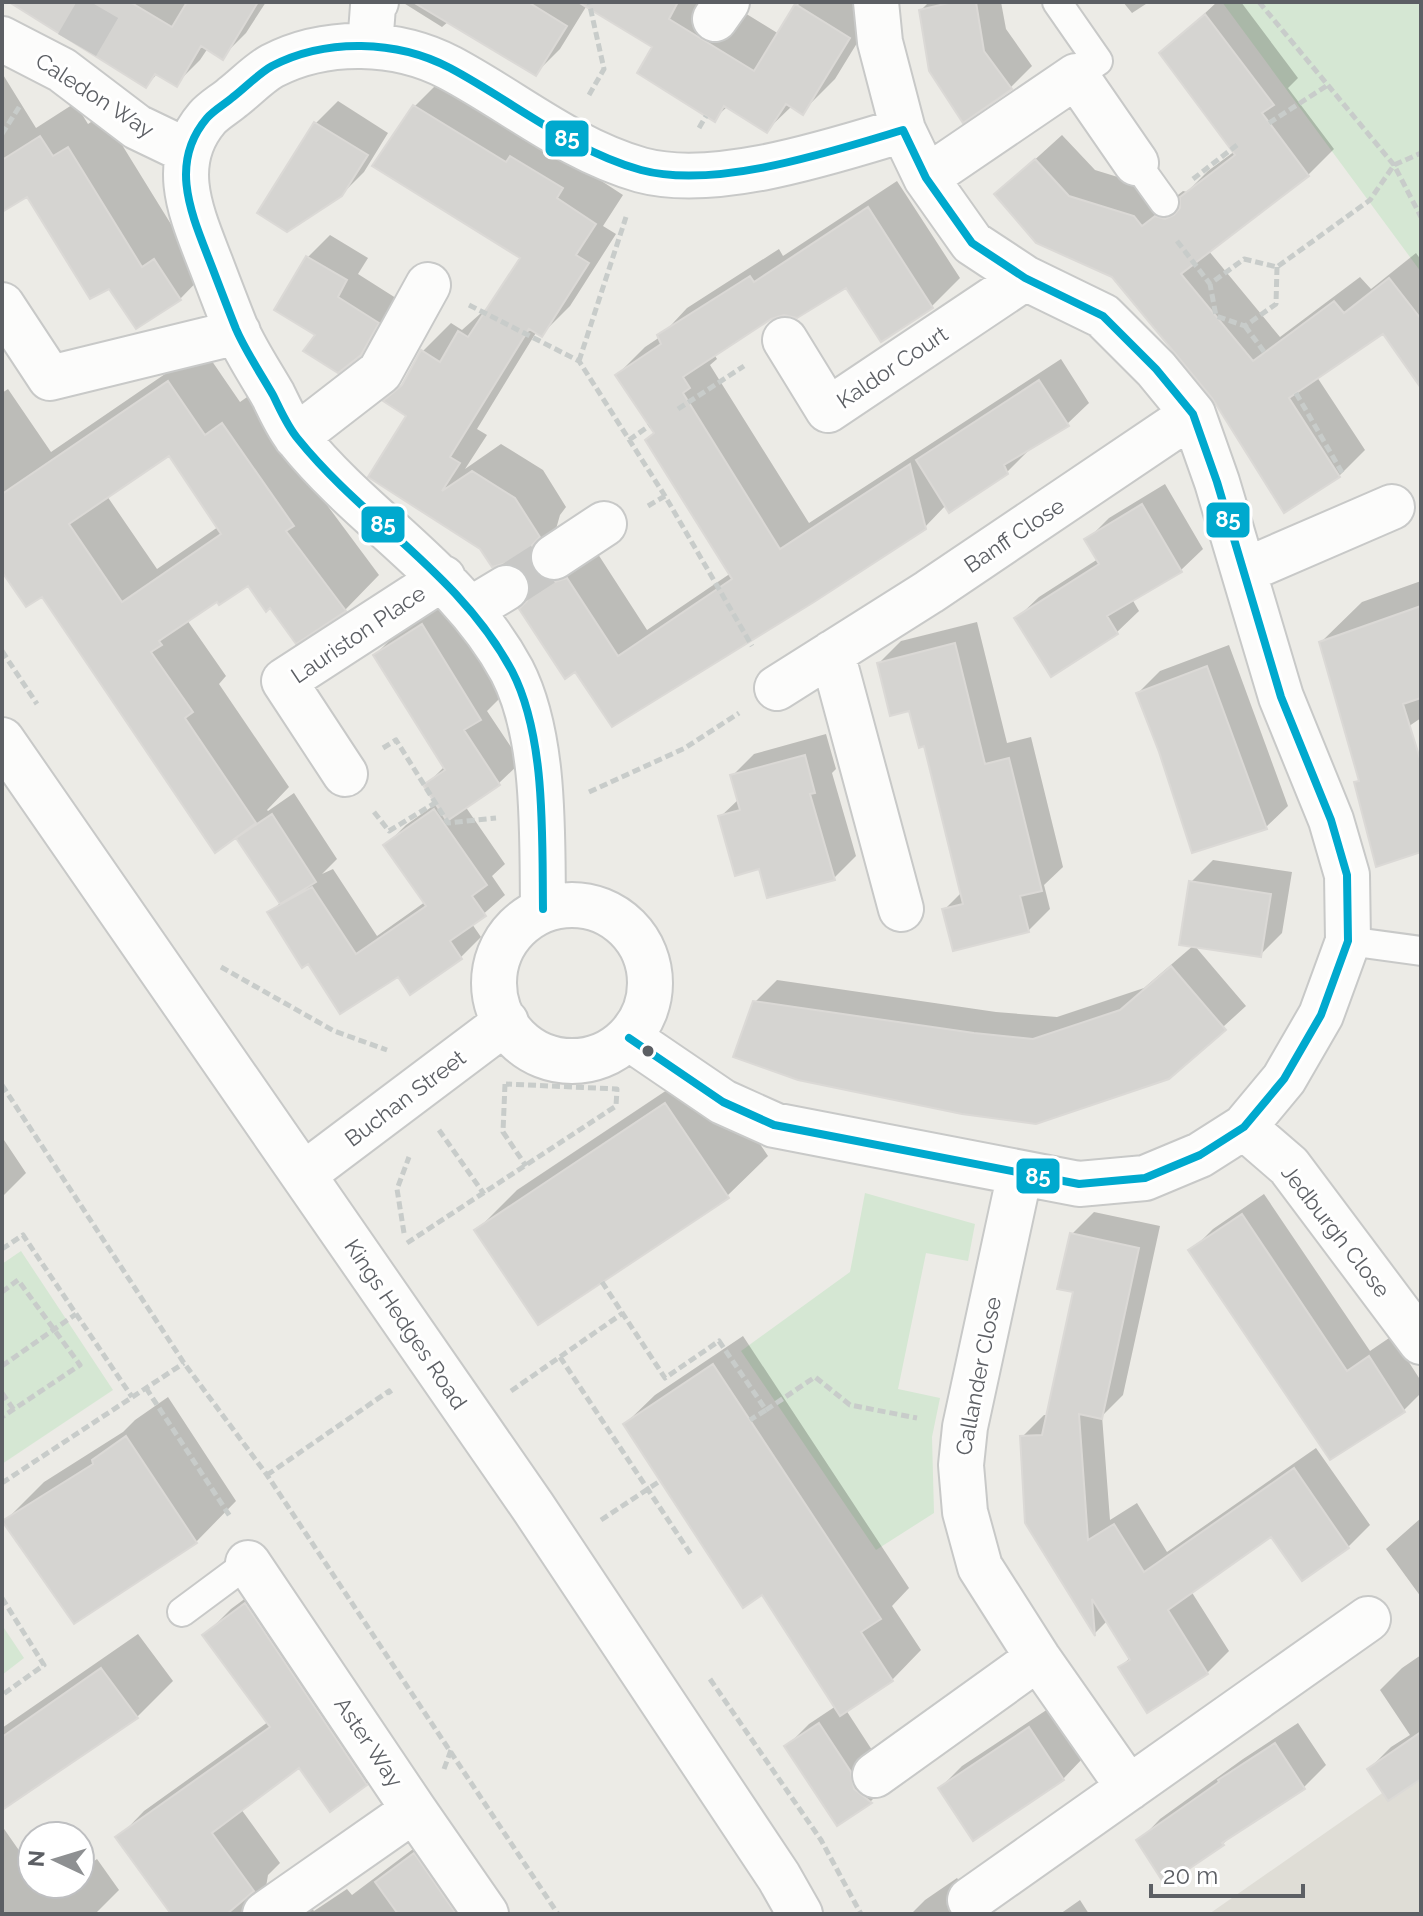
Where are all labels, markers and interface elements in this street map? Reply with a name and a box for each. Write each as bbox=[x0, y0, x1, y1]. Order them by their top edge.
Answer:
street label: Caledon Way bbox=[31, 47, 159, 143]
line badge: 85 bbox=[544, 119, 590, 158]
text: 85 bbox=[554, 125, 580, 151]
street label: Kaldor Court bbox=[832, 320, 953, 414]
street label: Banff Close bbox=[959, 492, 1069, 578]
line badge: 85 bbox=[1205, 501, 1251, 539]
line badge: 85 bbox=[360, 505, 406, 544]
text: 85 bbox=[1215, 506, 1241, 532]
text: 85 bbox=[370, 511, 396, 537]
street label: Lauriston Place bbox=[286, 579, 430, 688]
unlabelled marker bbox=[640, 1043, 656, 1059]
street label: Buchan Street bbox=[340, 1044, 471, 1152]
line badge: 85 bbox=[1015, 1157, 1061, 1195]
street label: Jedburgh Close bbox=[1276, 1160, 1396, 1302]
text: 85 bbox=[1025, 1163, 1051, 1189]
street label: Kings Hedges Road bbox=[339, 1234, 473, 1414]
street label: Callander Close bbox=[950, 1294, 1006, 1458]
street label: Aster Way bbox=[329, 1692, 409, 1792]
north arrow bbox=[16, 1820, 96, 1900]
scale bar bbox=[1151, 1848, 1303, 1898]
text: N bbox=[22, 1849, 50, 1868]
text: 20 m bbox=[1163, 1861, 1218, 1890]

